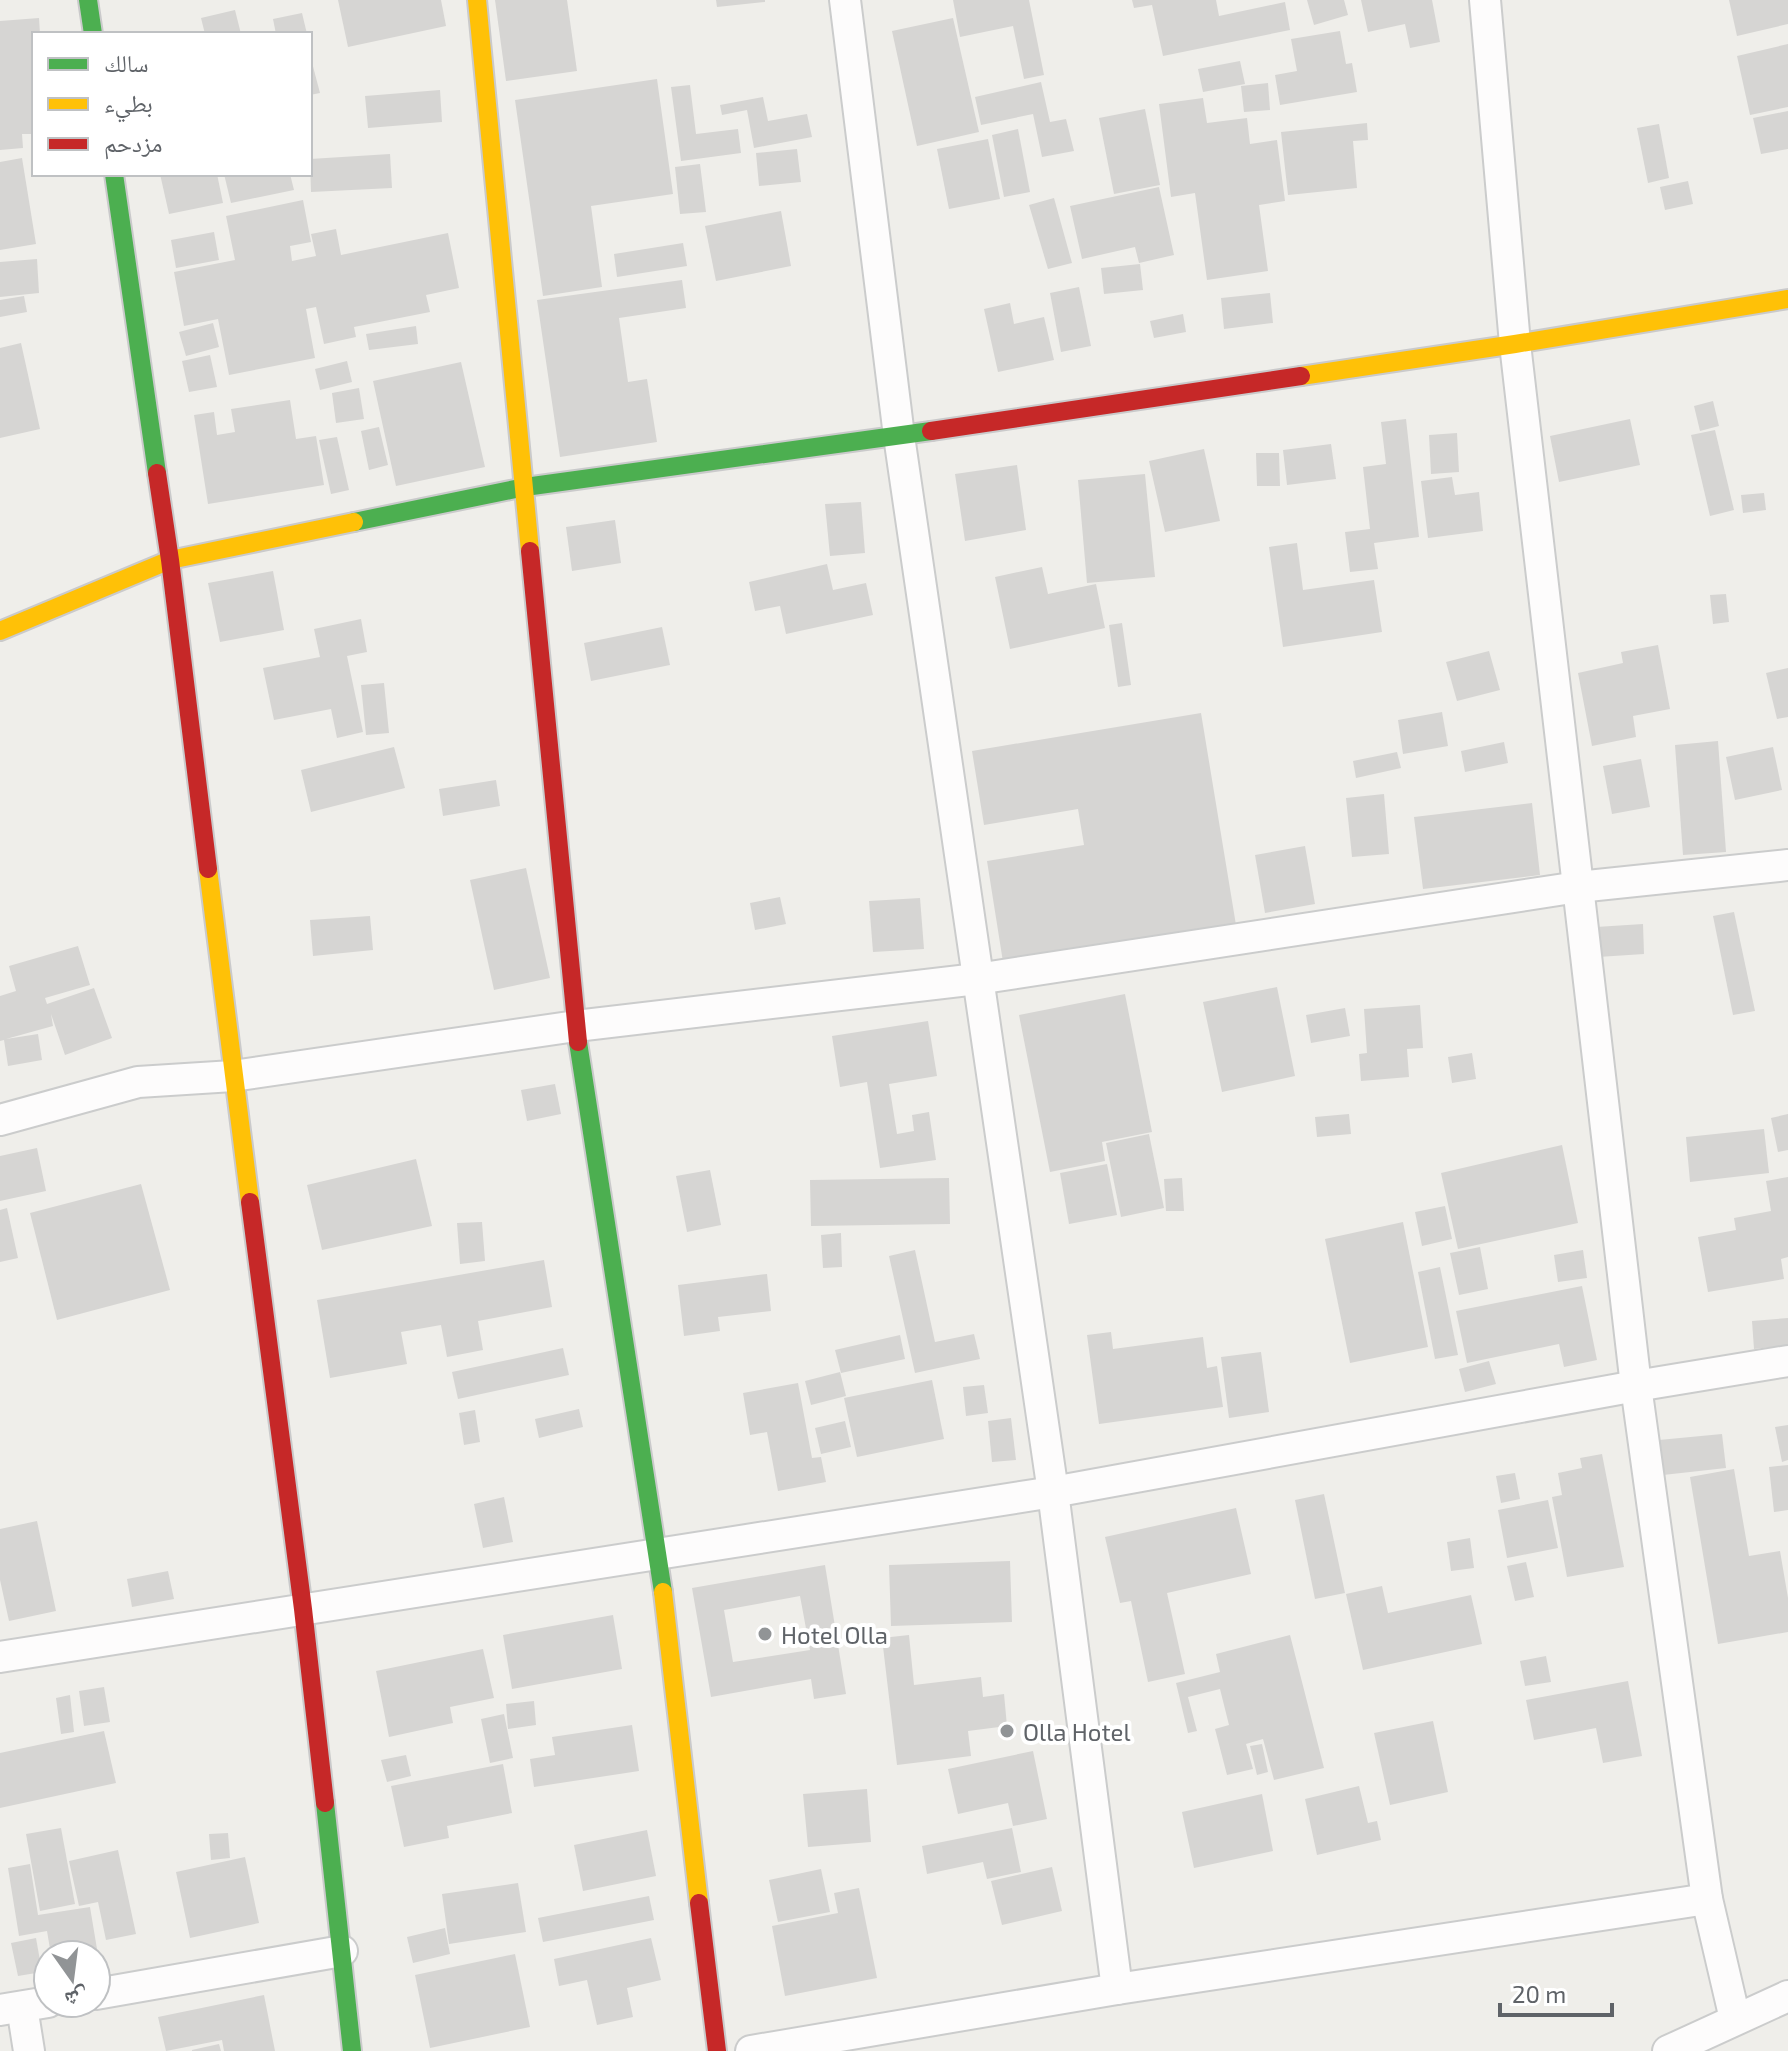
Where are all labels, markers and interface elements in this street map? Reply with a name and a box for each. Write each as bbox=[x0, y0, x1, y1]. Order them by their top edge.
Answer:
legend bbox=[32, 32, 312, 176]
text: سالك bbox=[104, 48, 149, 77]
text: بطيء bbox=[104, 88, 153, 123]
text: مزدحم bbox=[104, 128, 163, 160]
place label: Hotel Olla bbox=[781, 1620, 888, 1649]
marker: Hotel Olla bbox=[756, 1625, 774, 1643]
place label: Olla Hotel bbox=[1023, 1717, 1131, 1746]
marker: Olla Hotel bbox=[998, 1722, 1016, 1740]
north arrow bbox=[32, 1939, 112, 2019]
scale bar bbox=[1500, 1967, 1612, 2017]
text: 20 m bbox=[1512, 1979, 1566, 2008]
text: ش bbox=[62, 1982, 92, 2015]

